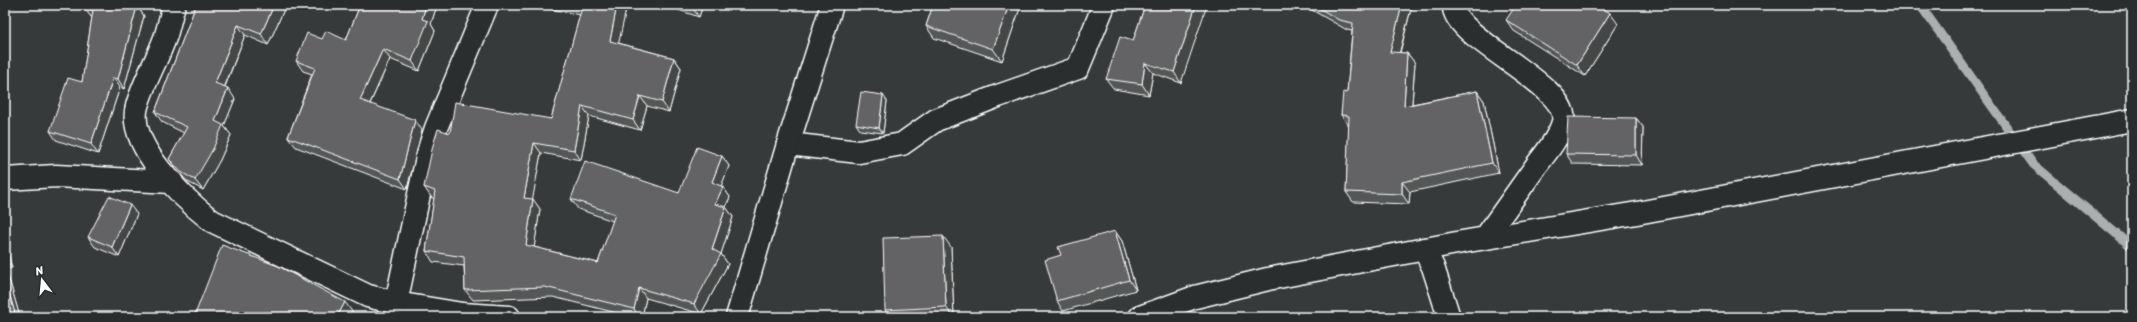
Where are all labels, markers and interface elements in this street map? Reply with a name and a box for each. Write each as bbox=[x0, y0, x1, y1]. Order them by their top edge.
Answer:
north arrow bbox=[22, 260, 62, 300]
text: N bbox=[32, 261, 46, 281]

